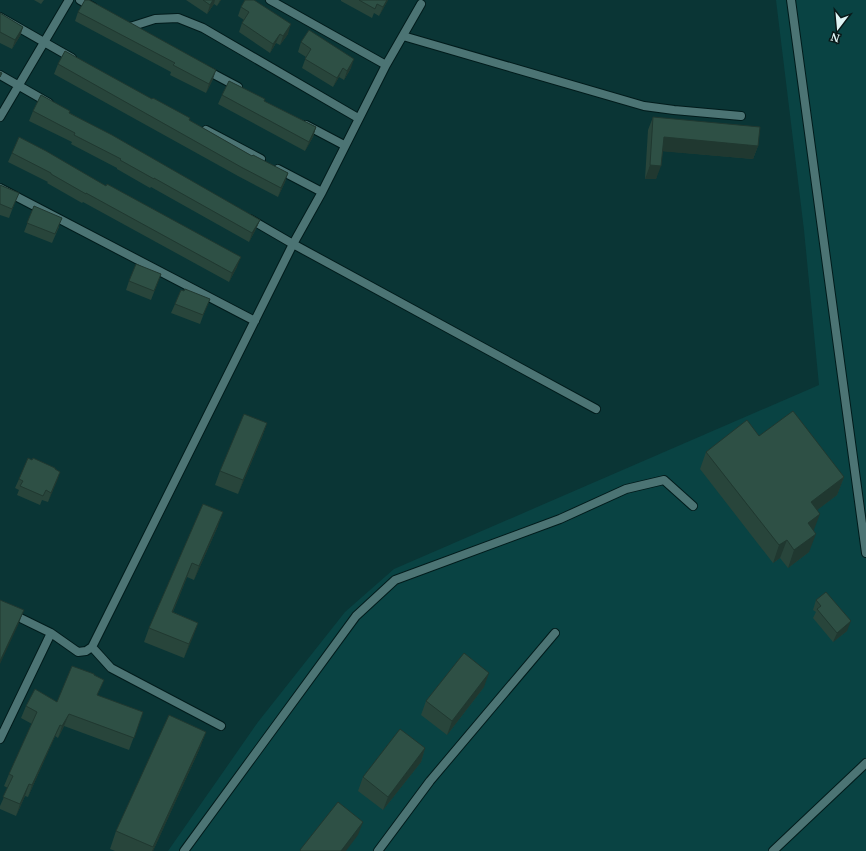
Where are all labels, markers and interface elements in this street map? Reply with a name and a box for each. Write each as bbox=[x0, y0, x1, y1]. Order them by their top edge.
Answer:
north arrow bbox=[818, 8, 858, 48]
text: N bbox=[829, 30, 841, 46]

